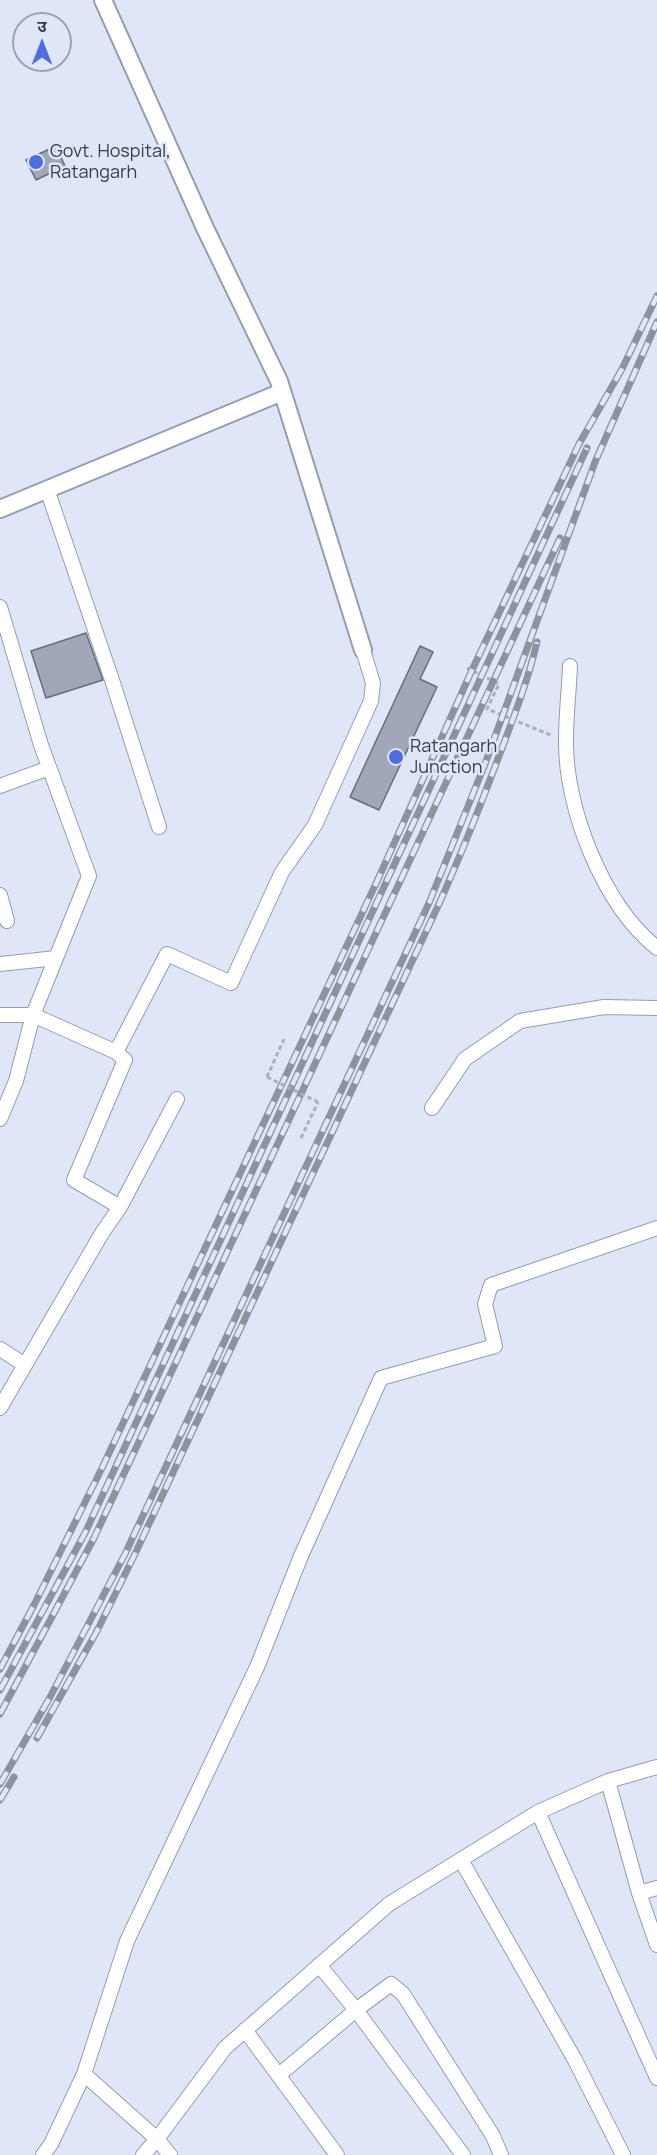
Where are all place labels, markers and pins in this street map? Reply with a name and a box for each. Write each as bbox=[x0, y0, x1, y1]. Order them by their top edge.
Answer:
place label: Govt. Hospital, Ratangarh bbox=[50, 141, 171, 184]
marker: Govt. Hospital, Ratangarh bbox=[27, 153, 45, 171]
place label: Ratangarh Junction bbox=[410, 736, 497, 778]
marker: Ratangarh Junction bbox=[387, 748, 405, 766]

